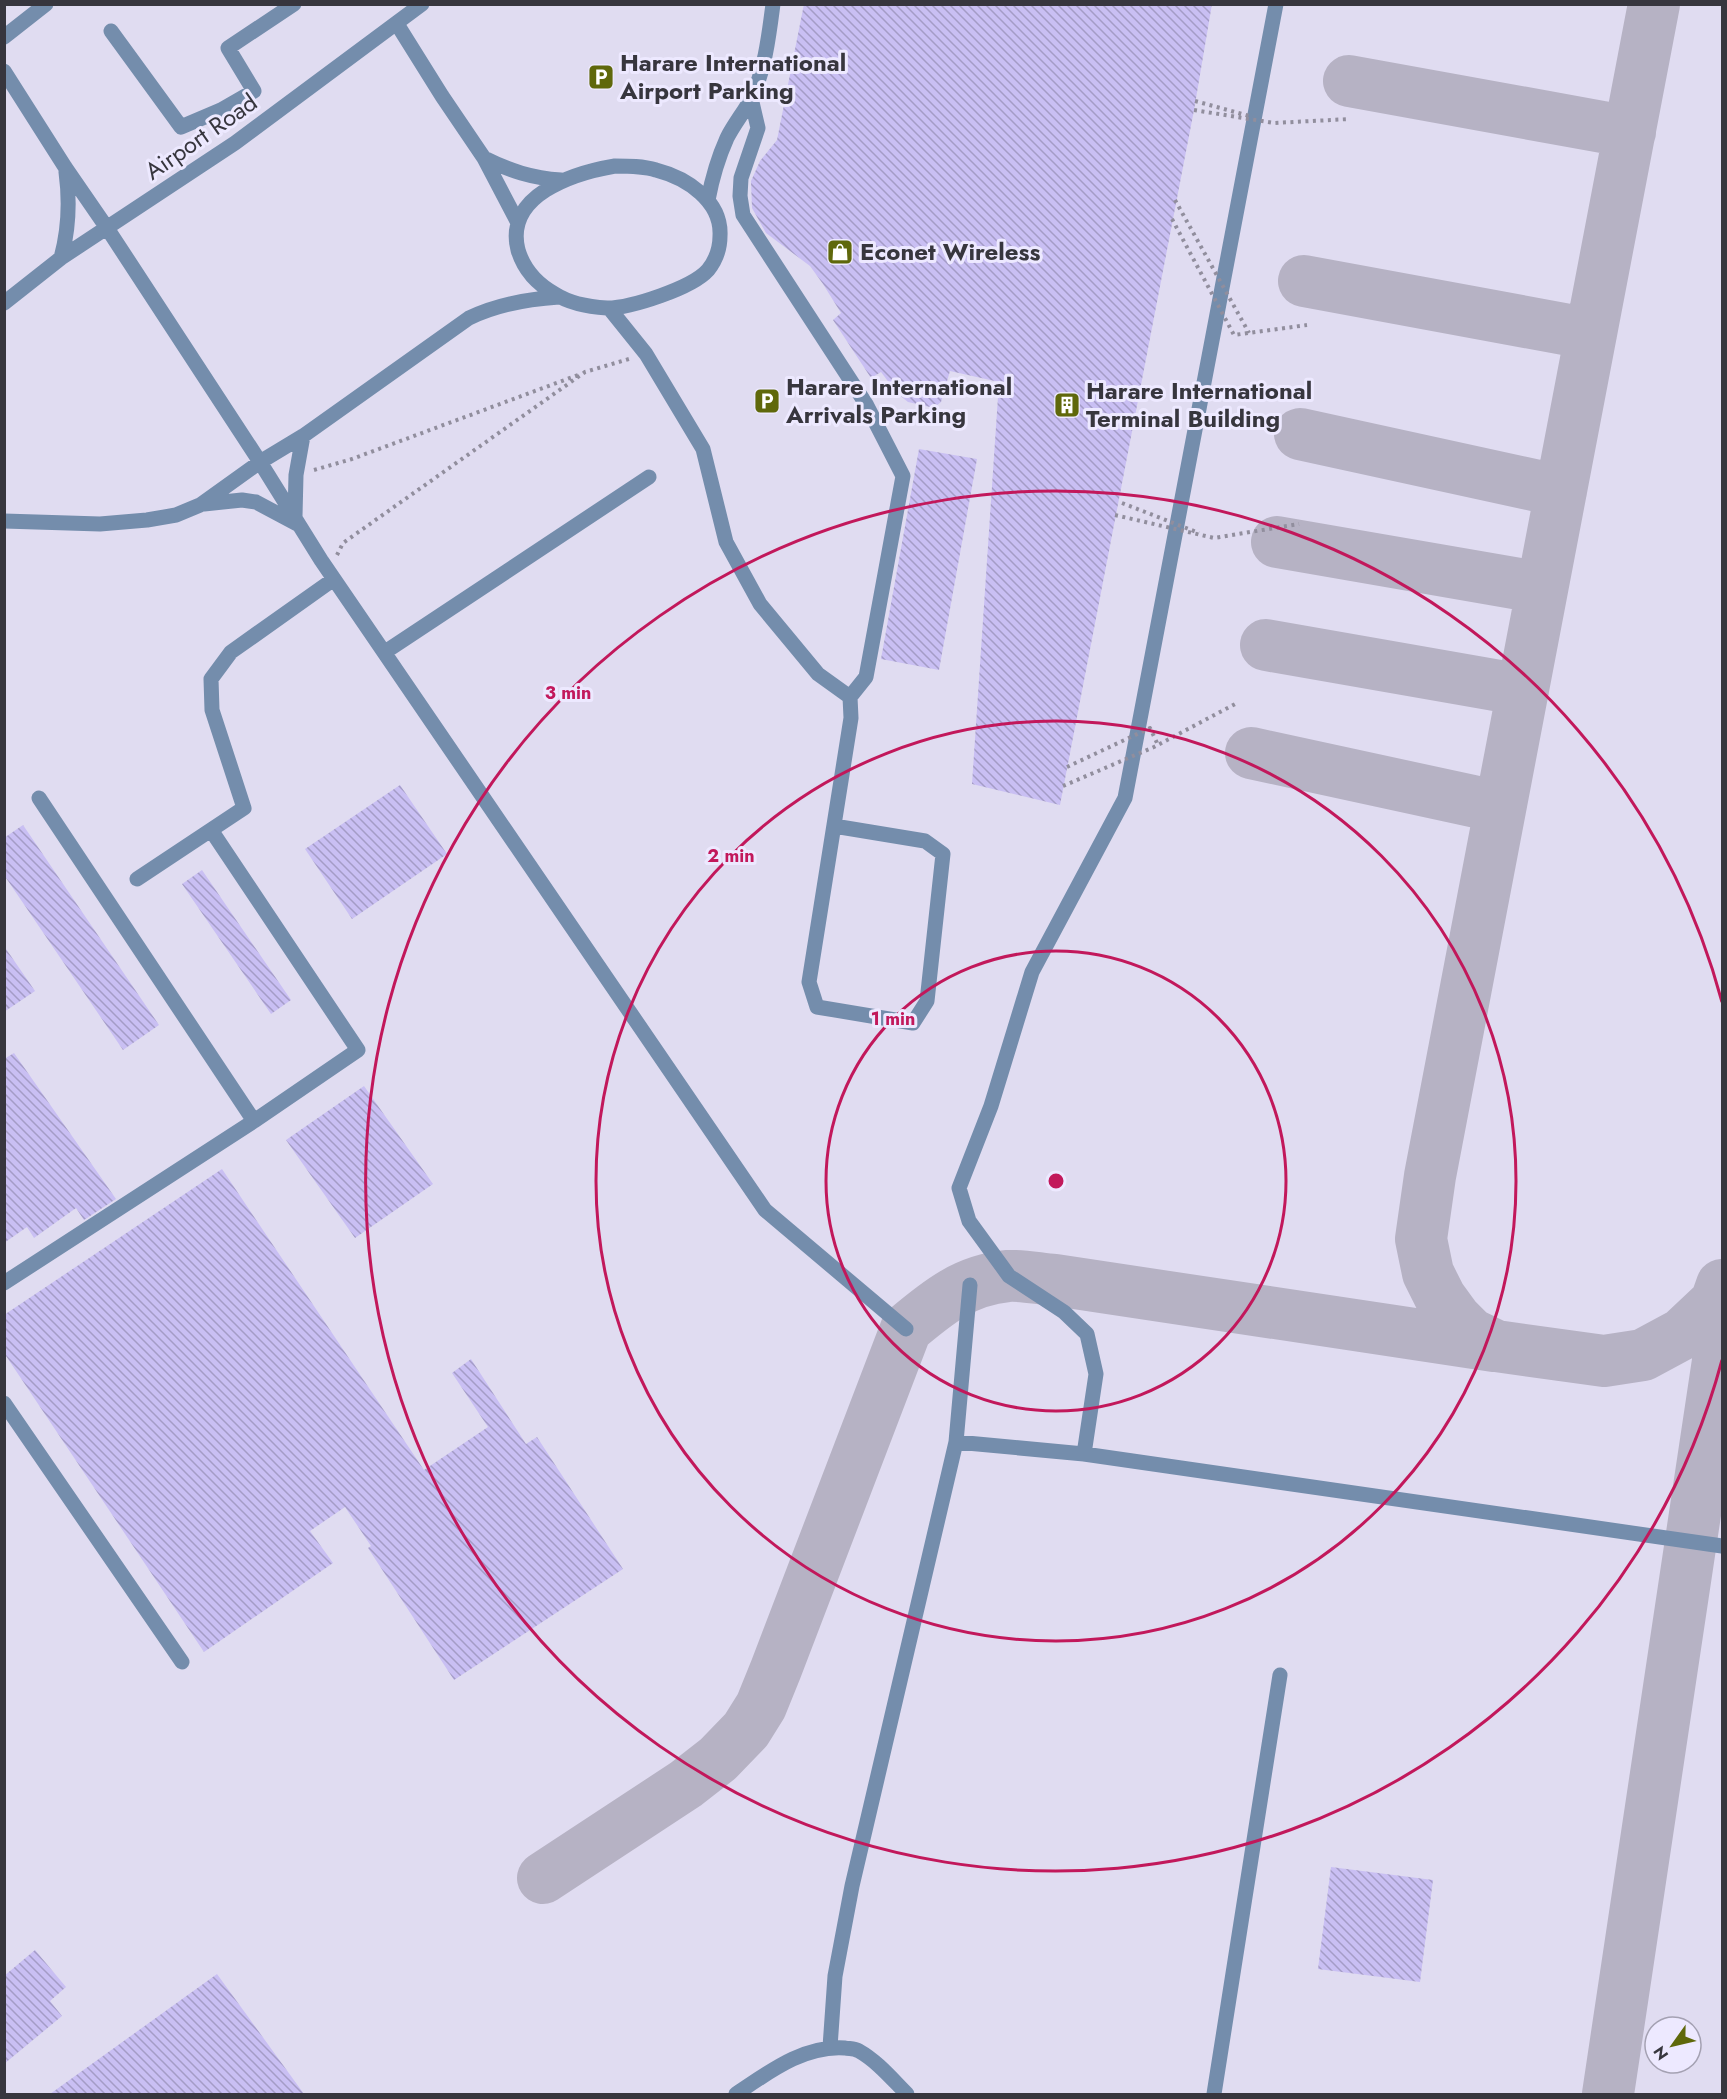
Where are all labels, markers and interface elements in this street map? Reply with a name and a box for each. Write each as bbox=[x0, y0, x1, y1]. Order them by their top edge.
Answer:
place label: Harare International Airport Parking bbox=[619, 45, 846, 108]
parking icon: Harare International Airport Parking bbox=[586, 62, 616, 92]
street label: Airport Road bbox=[137, 85, 264, 188]
place label: Econet Wireless bbox=[860, 234, 1040, 269]
shop icon: Econet Wireless bbox=[825, 237, 855, 267]
place label: Harare International Arrivals Parking bbox=[785, 369, 1012, 432]
place label: Harare International Terminal Building bbox=[1086, 373, 1312, 436]
parking icon: Harare International Arrivals Parking bbox=[752, 386, 782, 416]
building icon: Harare International Terminal Building bbox=[1052, 390, 1082, 420]
text: 3 min bbox=[545, 680, 591, 706]
text: 2 min bbox=[707, 843, 755, 869]
text: 1 min bbox=[871, 1006, 915, 1032]
centre of rings bbox=[1046, 1171, 1066, 1191]
north arrow bbox=[1643, 2015, 1703, 2075]
text: N bbox=[1648, 2041, 1674, 2065]

